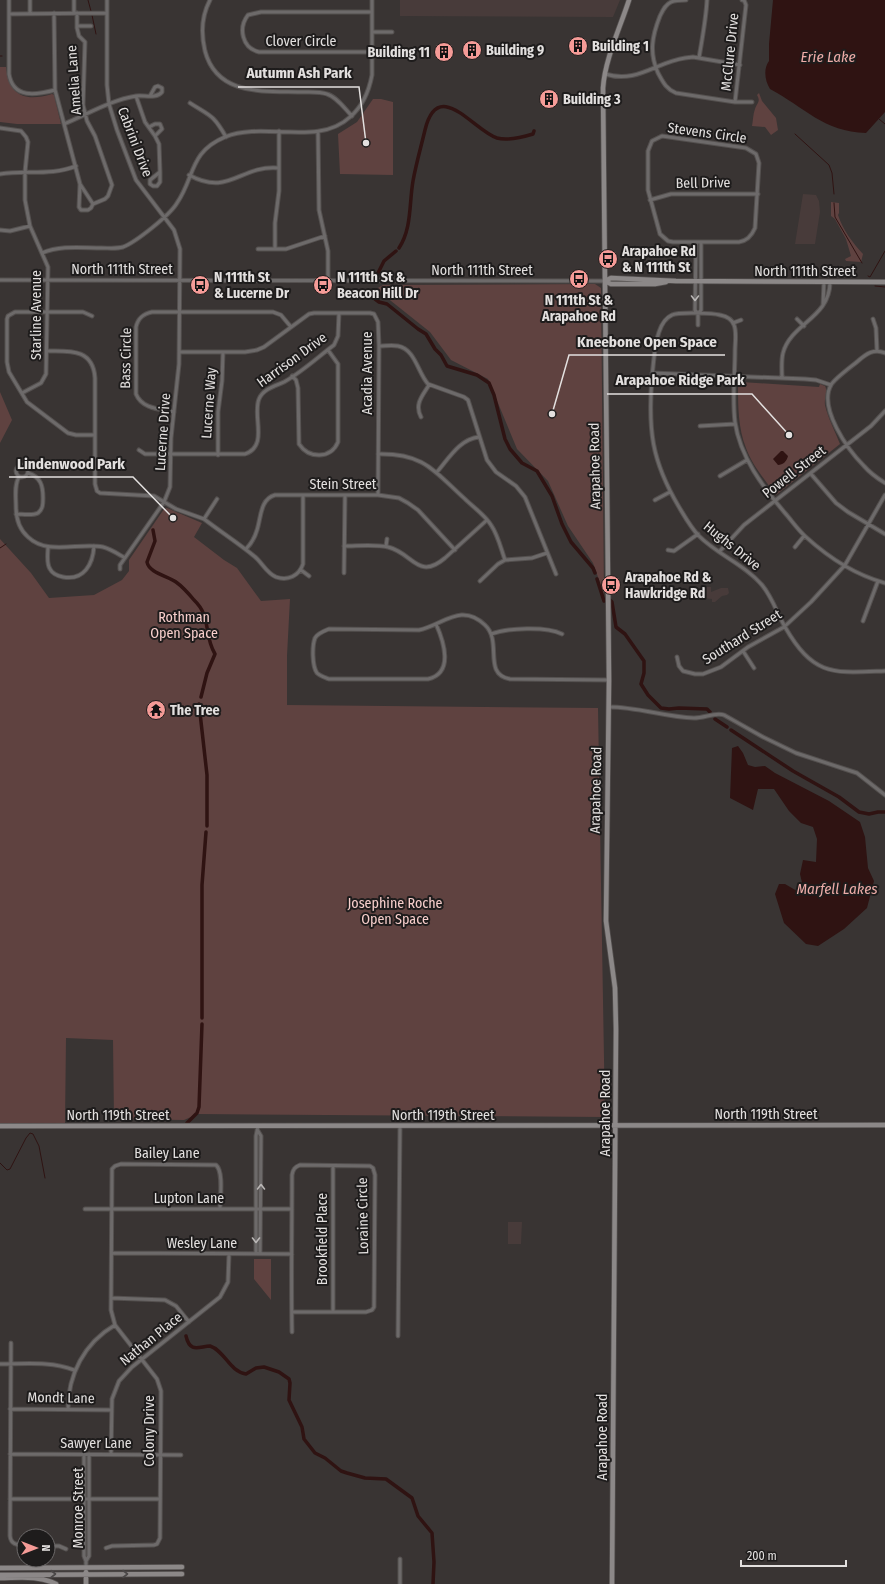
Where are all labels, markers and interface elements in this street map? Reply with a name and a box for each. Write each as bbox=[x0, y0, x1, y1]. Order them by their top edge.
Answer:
street label: McClure Drive bbox=[717, 12, 743, 92]
street label: Clover Circle bbox=[266, 33, 337, 50]
building icon: Building 1 bbox=[567, 35, 589, 57]
place label: Building 1 bbox=[592, 38, 649, 55]
building icon: Building 9 bbox=[461, 39, 483, 61]
building icon: Building 11 bbox=[433, 41, 455, 63]
place label: Building 9 bbox=[486, 42, 544, 59]
place label: Building 11 bbox=[367, 44, 430, 61]
street label: Amelia Lane bbox=[63, 45, 85, 115]
water label: Erie Lake bbox=[800, 48, 856, 66]
callout: Autumn Ash Park bbox=[238, 60, 359, 87]
text: Autumn Ash Park bbox=[245, 64, 352, 82]
building icon: Building 3 bbox=[538, 88, 560, 110]
place label: Building 3 bbox=[563, 91, 621, 108]
street label: Cabrini Drive bbox=[114, 105, 156, 179]
street label: Stevens Circle bbox=[666, 119, 748, 147]
street label: Bell Drive bbox=[675, 174, 731, 192]
place label: Arapahoe Rd & N 111th St bbox=[621, 243, 696, 276]
bus stop icon: Arapahoe Rd & N 111th St bbox=[597, 248, 619, 270]
street label: North 111th Street bbox=[71, 261, 173, 278]
street label: North 111th Street bbox=[431, 262, 533, 279]
street label: North 111th Street bbox=[754, 263, 856, 280]
bus stop icon: N 111th St & Arapahoe Rd bbox=[568, 268, 590, 290]
place label: N 111th St & Lucerne Dr bbox=[214, 269, 290, 302]
place label: N 111th St & Beacon Hill Dr bbox=[337, 269, 419, 302]
street label: Starline Avenue bbox=[28, 270, 45, 360]
bus stop icon: N 111th St & Lucerne Dr bbox=[189, 274, 211, 296]
bus stop icon: N 111th St & Beacon Hill Dr bbox=[312, 274, 334, 296]
place label: N 111th St & Arapahoe Rd bbox=[541, 292, 616, 325]
one-way arrow bbox=[691, 295, 699, 301]
street label: Bass Circle bbox=[117, 327, 135, 389]
callout: Kneebone Open Space bbox=[569, 328, 725, 355]
street label: Harrison Drive bbox=[254, 329, 330, 391]
street label: Acadia Avenue bbox=[359, 331, 376, 415]
text: Kneebone Open Space bbox=[577, 333, 717, 351]
street label: Lucerne Way bbox=[198, 366, 220, 439]
callout: Arapahoe Ridge Park bbox=[607, 367, 752, 394]
text: Arapahoe Ridge Park bbox=[614, 371, 745, 389]
street label: Lucerne Drive bbox=[152, 392, 174, 472]
street label: Arapahoe Road bbox=[586, 422, 604, 510]
street label: Powell Street bbox=[759, 442, 829, 502]
callout: Lindenwood Park bbox=[9, 450, 133, 477]
text: Lindenwood Park bbox=[17, 455, 125, 473]
street label: Stein Street bbox=[310, 476, 377, 493]
street label: Hughs Drive bbox=[700, 518, 764, 574]
place label: Arapahoe Rd & Hawkridge Rd bbox=[624, 569, 712, 602]
bus stop icon: Arapahoe Rd & Hawkridge Rd bbox=[600, 574, 622, 596]
street label: Southard Street bbox=[699, 606, 785, 668]
park label: Rothman Open Space bbox=[150, 609, 218, 642]
temple icon: The Tree bbox=[145, 699, 167, 721]
place label: The Tree bbox=[170, 702, 220, 719]
street label: Arapahoe Road bbox=[587, 746, 605, 834]
water label: Marfell Lakes bbox=[796, 880, 878, 898]
park label: Josephine Roche Open Space bbox=[347, 895, 443, 928]
street label: Arapahoe Road bbox=[597, 1070, 614, 1156]
street label: North 119th Street bbox=[714, 1106, 818, 1123]
street label: North 119th Street bbox=[66, 1107, 170, 1124]
street label: North 119th Street bbox=[391, 1107, 495, 1124]
street label: Bailey Lane bbox=[134, 1145, 200, 1162]
street label: Loraine Circle bbox=[354, 1177, 372, 1255]
one-way arrow bbox=[257, 1184, 265, 1190]
street label: Lupton Lane bbox=[154, 1190, 224, 1207]
street label: Brookfield Place bbox=[314, 1193, 331, 1285]
street label: Wesley Lane bbox=[167, 1235, 237, 1252]
one-way arrow bbox=[252, 1237, 260, 1243]
street label: Nathan Place bbox=[116, 1309, 186, 1369]
street label: Mondt Lane bbox=[27, 1389, 95, 1407]
street label: Arapahoe Road bbox=[594, 1394, 611, 1480]
street label: Colony Drive bbox=[141, 1395, 158, 1467]
street label: Sawyer Lane bbox=[60, 1435, 132, 1452]
street label: Monroe Street bbox=[70, 1467, 87, 1549]
north arrow bbox=[16, 1528, 56, 1568]
scale bar bbox=[741, 1542, 846, 1568]
text: N bbox=[39, 1545, 52, 1551]
text: 200 m bbox=[747, 1549, 777, 1563]
one-way arrow bbox=[50, 1570, 56, 1578]
one-way arrow bbox=[122, 1570, 128, 1578]

